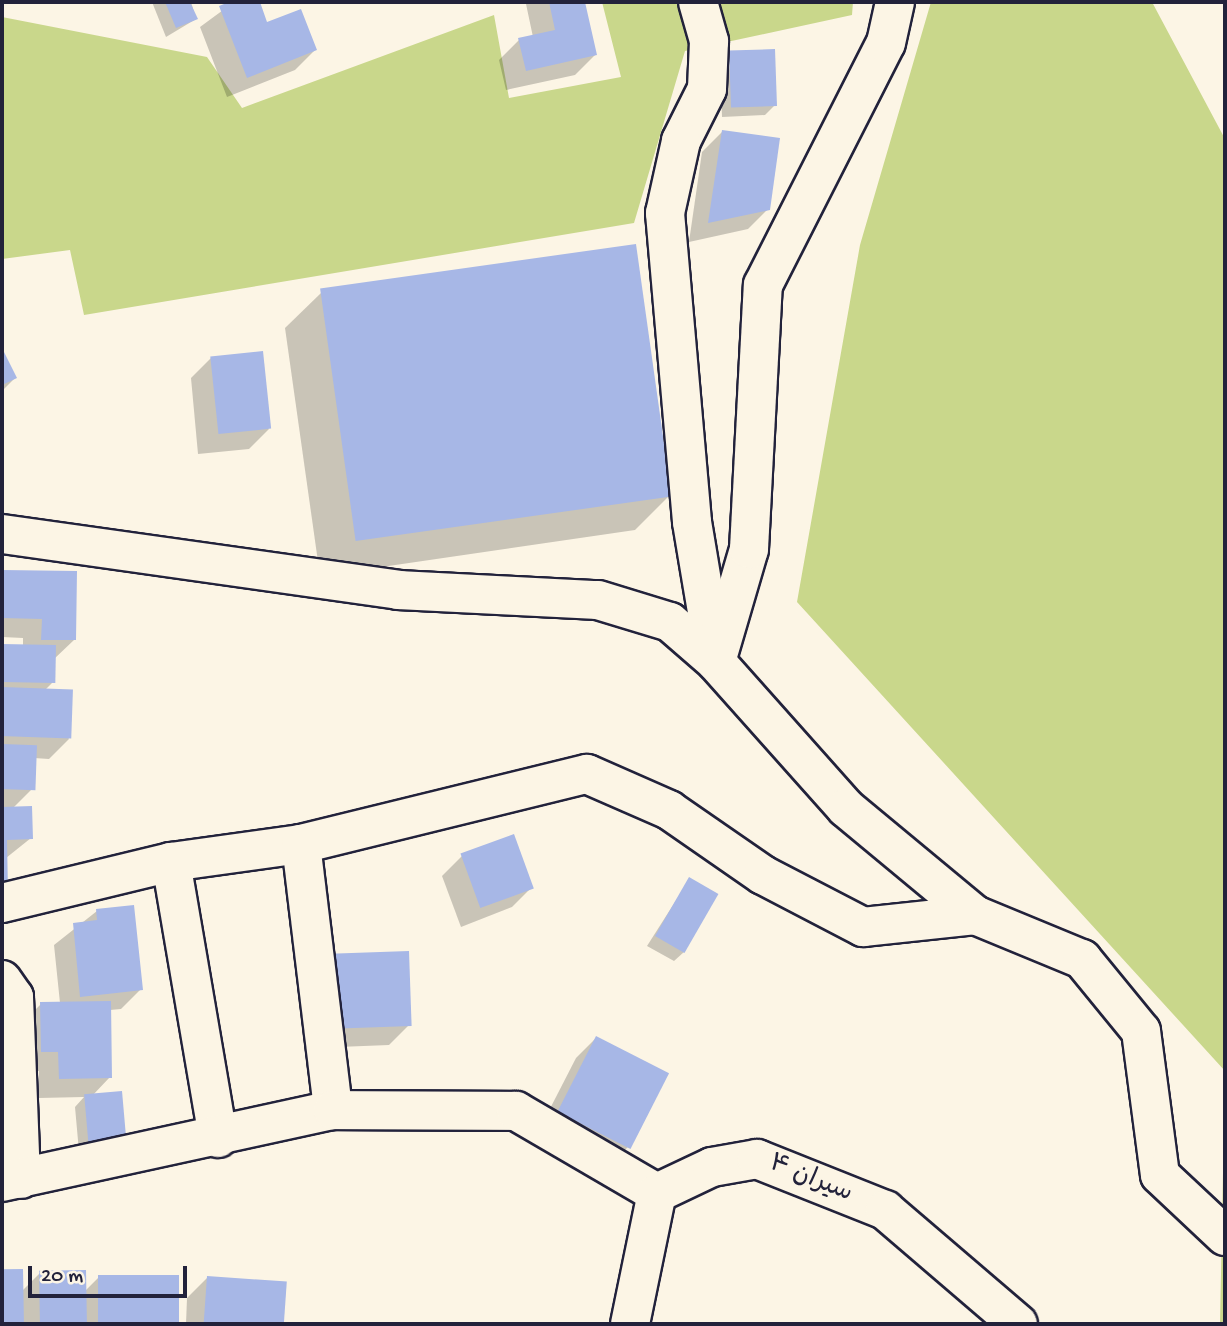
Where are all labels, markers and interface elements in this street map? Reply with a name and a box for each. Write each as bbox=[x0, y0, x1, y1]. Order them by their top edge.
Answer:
street label: سیران ۴ bbox=[764, 1149, 856, 1211]
scale bar bbox=[32, 1252, 191, 1296]
text: 20 m bbox=[41, 1265, 83, 1290]

